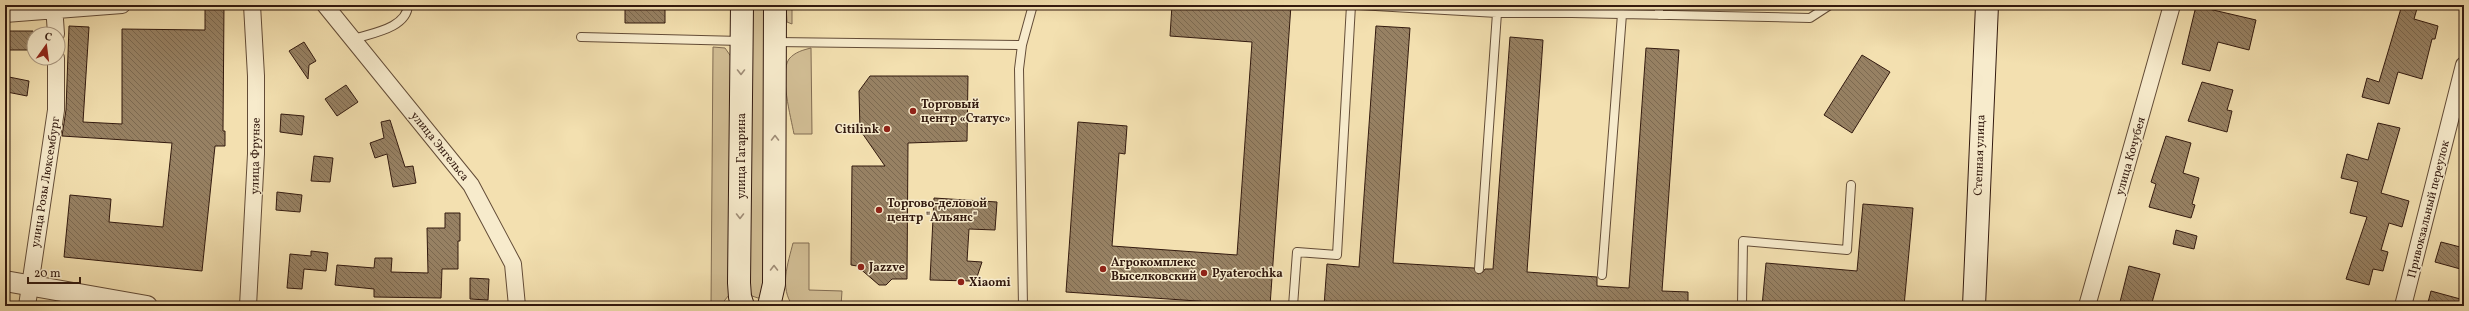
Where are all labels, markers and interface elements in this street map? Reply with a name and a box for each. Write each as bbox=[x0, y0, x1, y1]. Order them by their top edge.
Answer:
north arrow bbox=[26, 26, 66, 66]
text: С bbox=[43, 30, 53, 46]
one-way arrow bbox=[737, 69, 745, 75]
place label: Торговый центр «Статус» bbox=[921, 97, 1011, 127]
marker: Торговый центр «Статус» bbox=[908, 106, 918, 116]
street label: улица Энгельса bbox=[406, 109, 472, 185]
street label: улица Гагарина bbox=[734, 113, 750, 199]
street label: Степная улица bbox=[1971, 114, 1989, 196]
street label: улица Розы Люксембург bbox=[28, 115, 64, 249]
street label: улица Кочубея bbox=[2112, 115, 2150, 197]
street label: улица Фрунзе bbox=[247, 117, 265, 195]
place label: Citilink bbox=[835, 122, 880, 138]
marker: Citilink bbox=[882, 124, 892, 134]
one-way arrow bbox=[771, 135, 779, 141]
street label: Привокзальный переулок bbox=[2404, 138, 2454, 280]
place label: Торгово-деловой центр "Альянс" bbox=[887, 196, 987, 226]
marker: Торгово-деловой центр "Альянс" bbox=[874, 205, 884, 215]
one-way arrow bbox=[736, 213, 744, 219]
place label: Агрокомплекс Выселковский bbox=[1111, 255, 1197, 285]
scale bar bbox=[28, 259, 80, 285]
place label: Jazzve bbox=[868, 260, 905, 276]
marker: Jazzve bbox=[856, 262, 866, 272]
marker: Агрокомплекс Выселковский bbox=[1098, 264, 1108, 274]
one-way arrow bbox=[770, 265, 778, 271]
text: 20 m bbox=[34, 266, 61, 282]
place label: Pyaterochka bbox=[1212, 266, 1283, 282]
marker: Pyaterochka bbox=[1199, 268, 1209, 278]
place label: Xiaomi bbox=[969, 275, 1011, 291]
marker: Xiaomi bbox=[956, 277, 966, 287]

